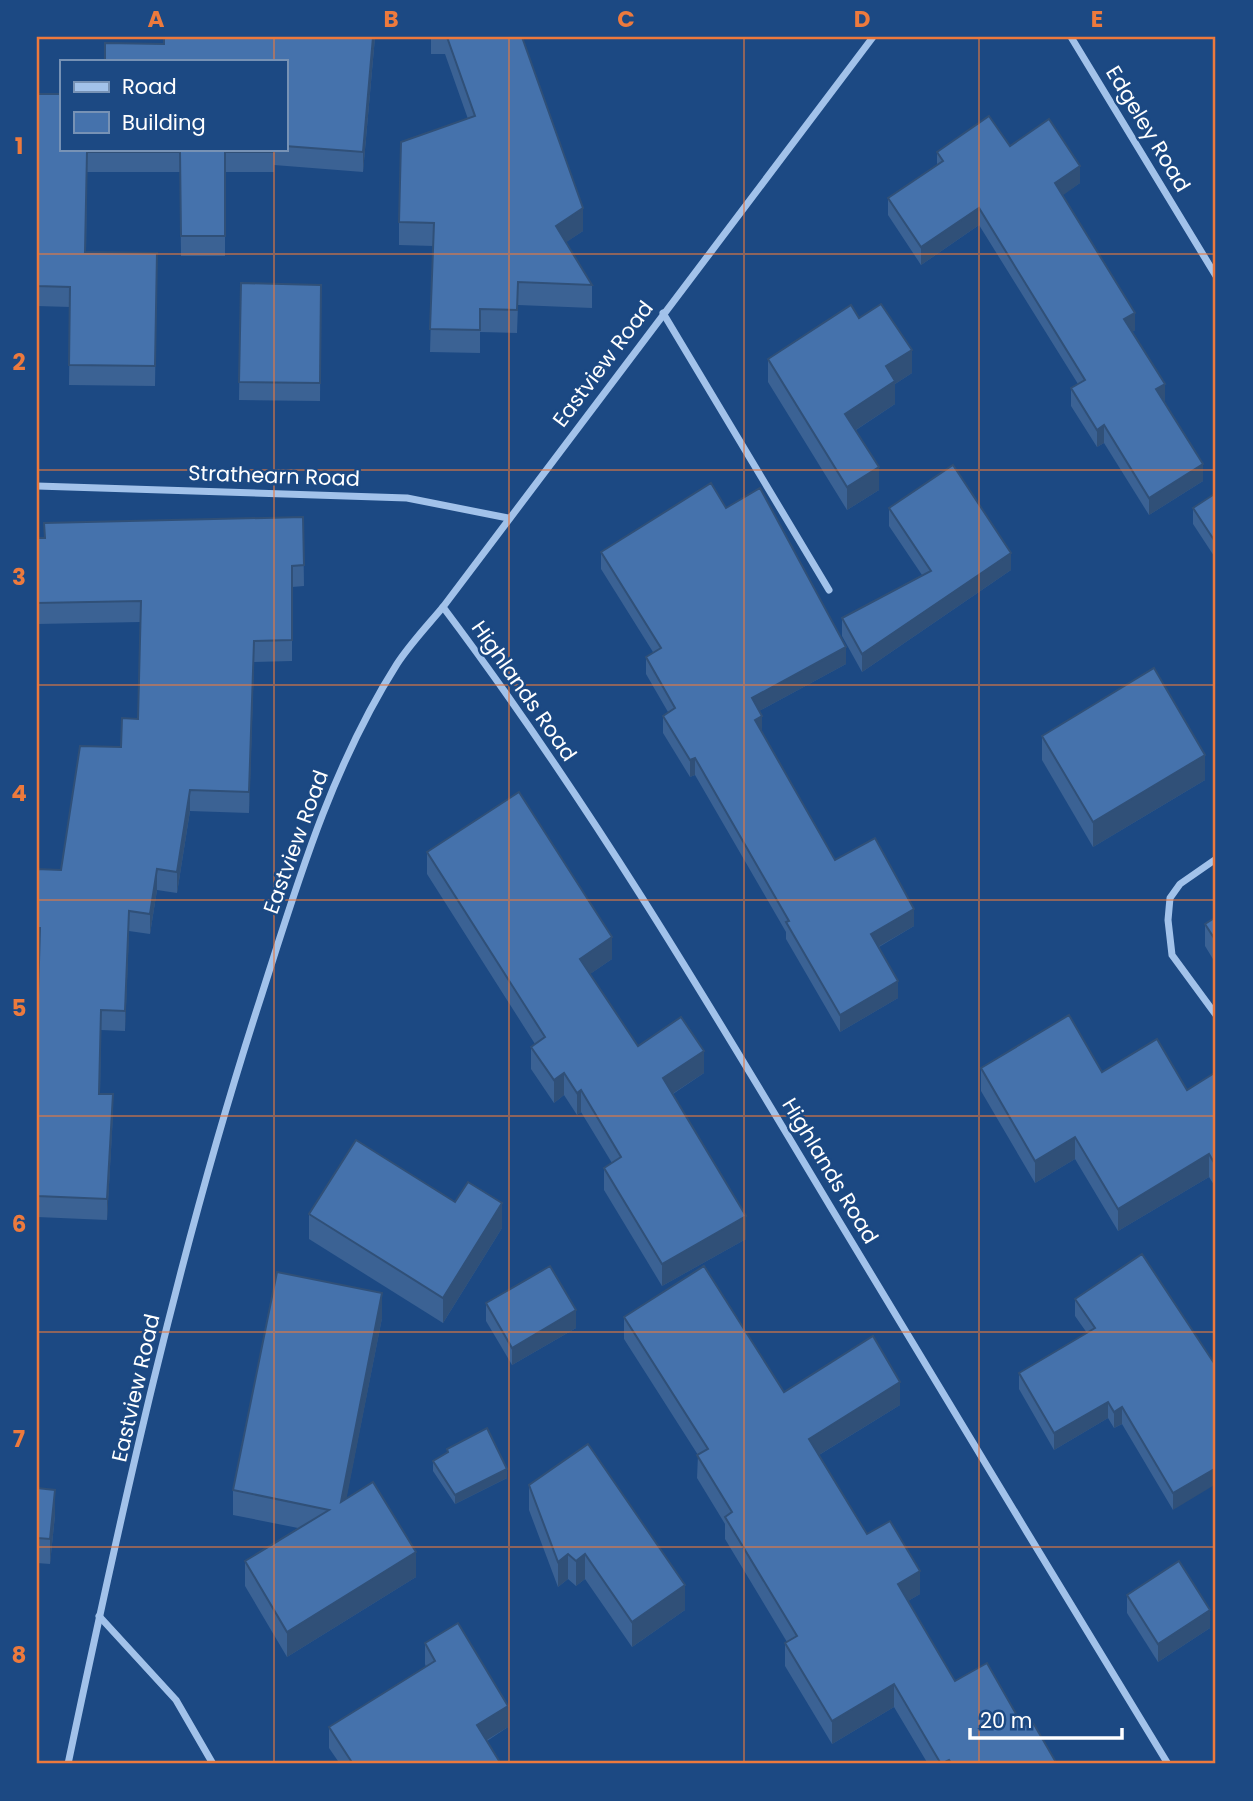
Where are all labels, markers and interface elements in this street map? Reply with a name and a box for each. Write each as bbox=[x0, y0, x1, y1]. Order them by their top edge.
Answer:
text: A bbox=[148, 3, 165, 35]
text: B bbox=[383, 3, 399, 35]
text: C bbox=[617, 3, 635, 35]
text: D bbox=[854, 3, 870, 35]
text: E bbox=[1091, 3, 1103, 35]
legend bbox=[60, 60, 287, 150]
street label: Edgeley Road bbox=[1099, 60, 1198, 197]
text: Road bbox=[122, 72, 177, 101]
text: Building bbox=[122, 108, 206, 137]
text: 1 bbox=[15, 130, 23, 162]
street label: Eastview Road bbox=[546, 295, 660, 433]
text: 2 bbox=[12, 346, 26, 378]
street label: Strathearn Road bbox=[188, 458, 360, 493]
text: 3 bbox=[12, 561, 26, 593]
street label: Highlands Road bbox=[465, 615, 584, 767]
street label: Eastview Road bbox=[256, 766, 335, 918]
text: 4 bbox=[11, 777, 27, 809]
text: 5 bbox=[12, 992, 26, 1024]
street label: Highlands Road bbox=[775, 1092, 885, 1249]
text: 6 bbox=[12, 1208, 26, 1240]
street label: Eastview Road bbox=[104, 1311, 167, 1465]
text: 7 bbox=[13, 1423, 25, 1455]
text: 8 bbox=[12, 1639, 26, 1671]
scale bar bbox=[970, 1696, 1122, 1740]
text: 20 m bbox=[980, 1706, 1033, 1735]

